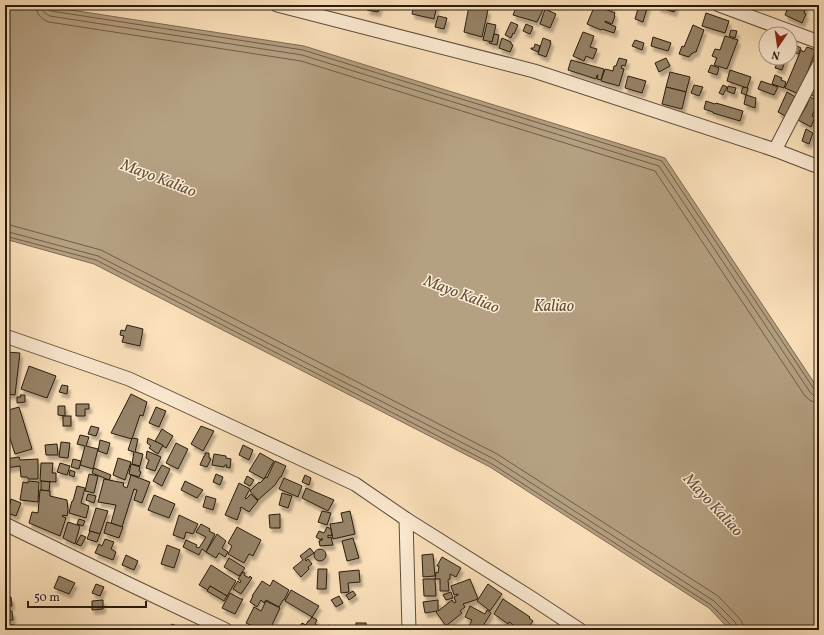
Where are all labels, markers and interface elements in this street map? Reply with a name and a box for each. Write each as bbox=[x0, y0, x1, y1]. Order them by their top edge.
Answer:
north arrow bbox=[758, 26, 798, 66]
text: N bbox=[771, 46, 782, 62]
water label: Mayo Kaliao bbox=[117, 154, 200, 204]
water label: Mayo Kaliao bbox=[420, 270, 503, 320]
water label: Kaliao bbox=[534, 296, 575, 318]
water label: Mayo Kaliao bbox=[677, 468, 748, 542]
scale bar bbox=[28, 583, 146, 609]
text: 50 m bbox=[34, 590, 60, 606]

